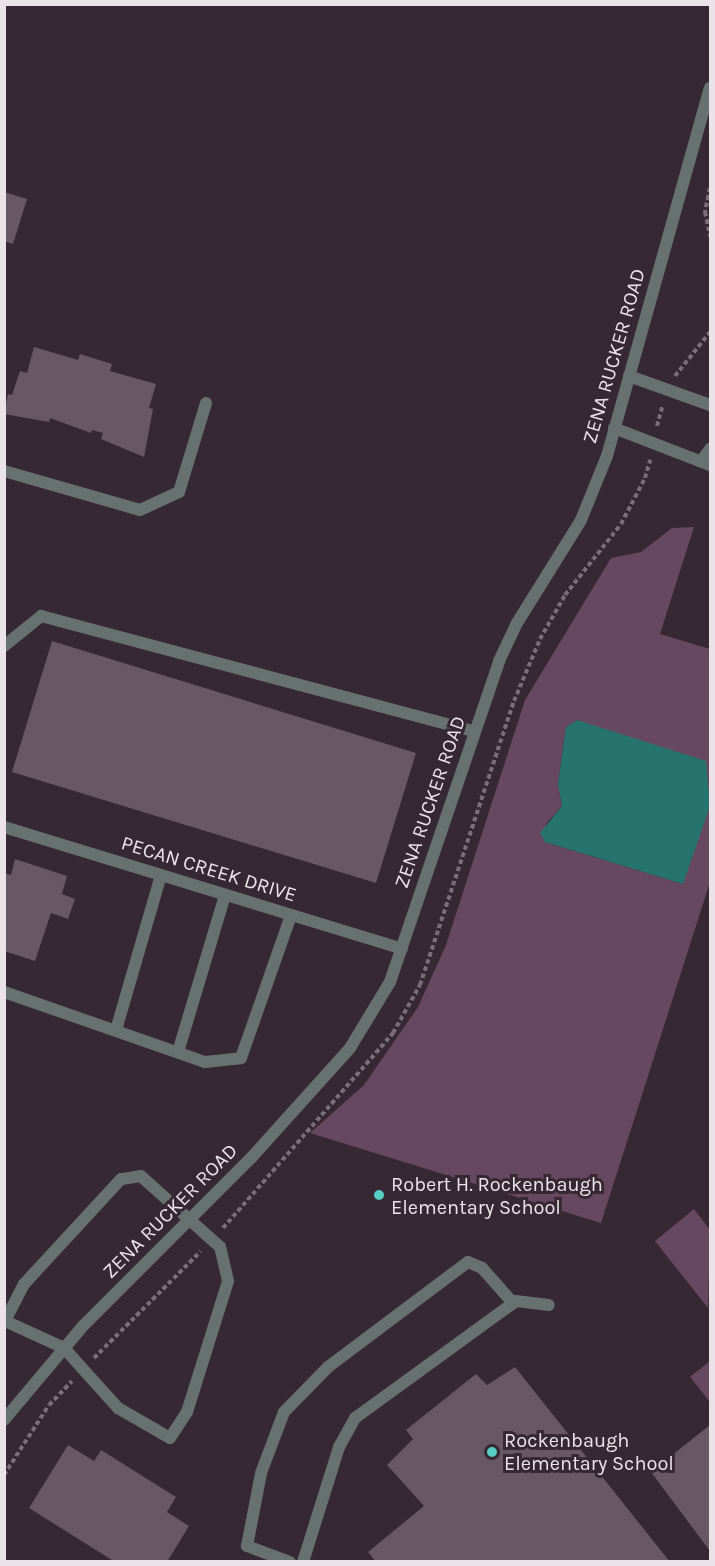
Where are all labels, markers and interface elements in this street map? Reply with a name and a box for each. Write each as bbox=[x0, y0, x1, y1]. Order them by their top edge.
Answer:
street label: ZENA RUCKER ROAD bbox=[578, 266, 650, 446]
street label: ZENA RUCKER ROAD bbox=[389, 713, 471, 891]
street label: PECAN CREEK DRIVE bbox=[119, 831, 299, 907]
street label: ZENA RUCKER ROAD bbox=[98, 1139, 242, 1283]
place label: Robert H. Rockenbaugh Elementary School bbox=[391, 1172, 603, 1219]
marker: Robert H. Rockenbaugh Elementary School bbox=[372, 1188, 386, 1202]
place label: Rockenbaugh Elementary School bbox=[504, 1428, 674, 1475]
marker: Rockenbaugh Elementary School bbox=[485, 1445, 499, 1459]

